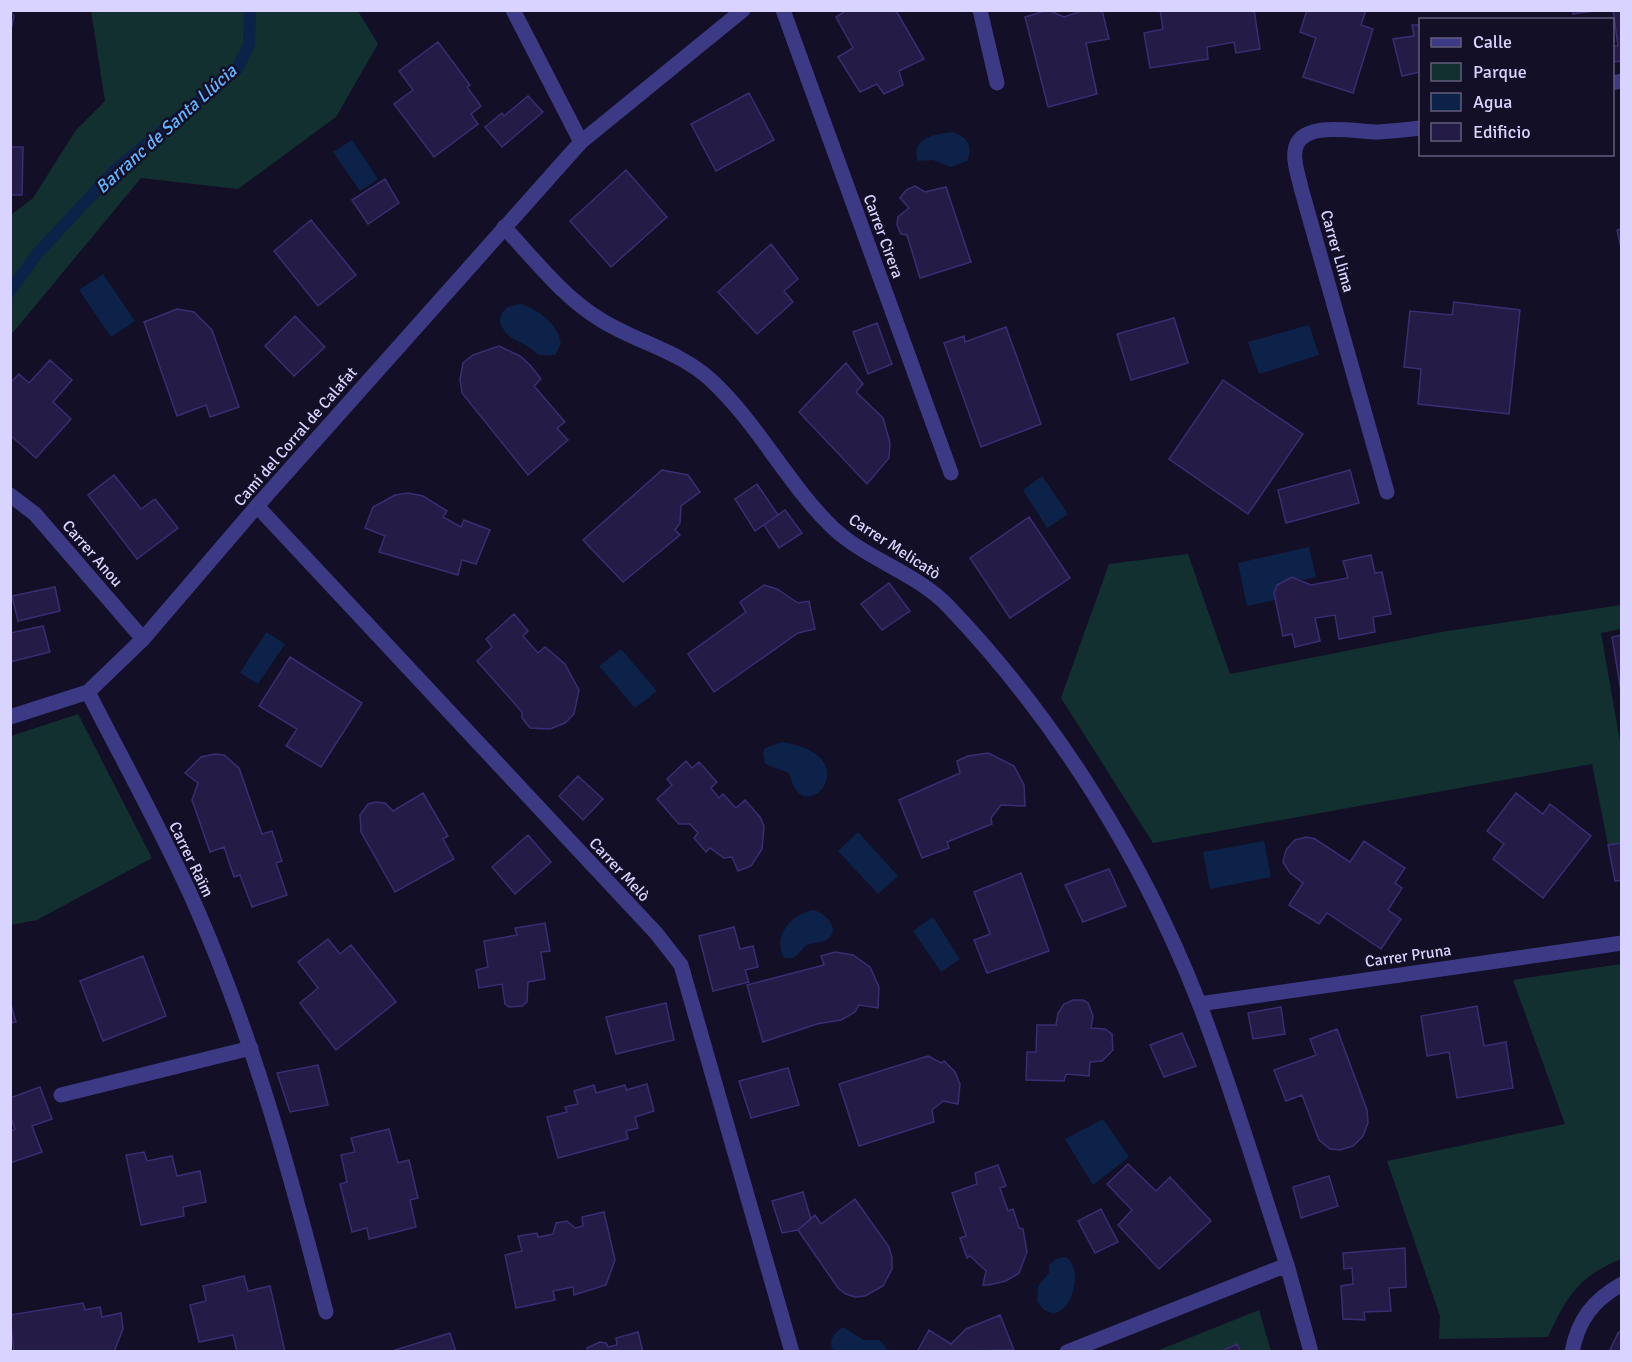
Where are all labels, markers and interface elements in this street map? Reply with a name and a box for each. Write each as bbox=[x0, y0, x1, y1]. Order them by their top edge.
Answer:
legend bbox=[1419, 18, 1614, 156]
text: Calle bbox=[1473, 31, 1512, 53]
water label: Barranc de Santa Llúcia bbox=[91, 59, 242, 198]
text: Parque bbox=[1473, 61, 1527, 83]
text: Agua bbox=[1473, 91, 1512, 113]
text: Edificio bbox=[1473, 121, 1531, 143]
street label: Carrer Cirera bbox=[859, 192, 908, 281]
street label: Carrer Llima bbox=[1316, 208, 1358, 295]
street label: Camí del Corral de Calafat bbox=[230, 363, 362, 510]
street label: Carrer Melicatò bbox=[845, 510, 944, 584]
street label: Carrer Anou bbox=[58, 516, 127, 591]
street label: Carrer Raïm bbox=[164, 819, 218, 900]
street label: Carrer Melò bbox=[585, 833, 654, 906]
street label: Carrer Pruna bbox=[1364, 940, 1453, 972]

